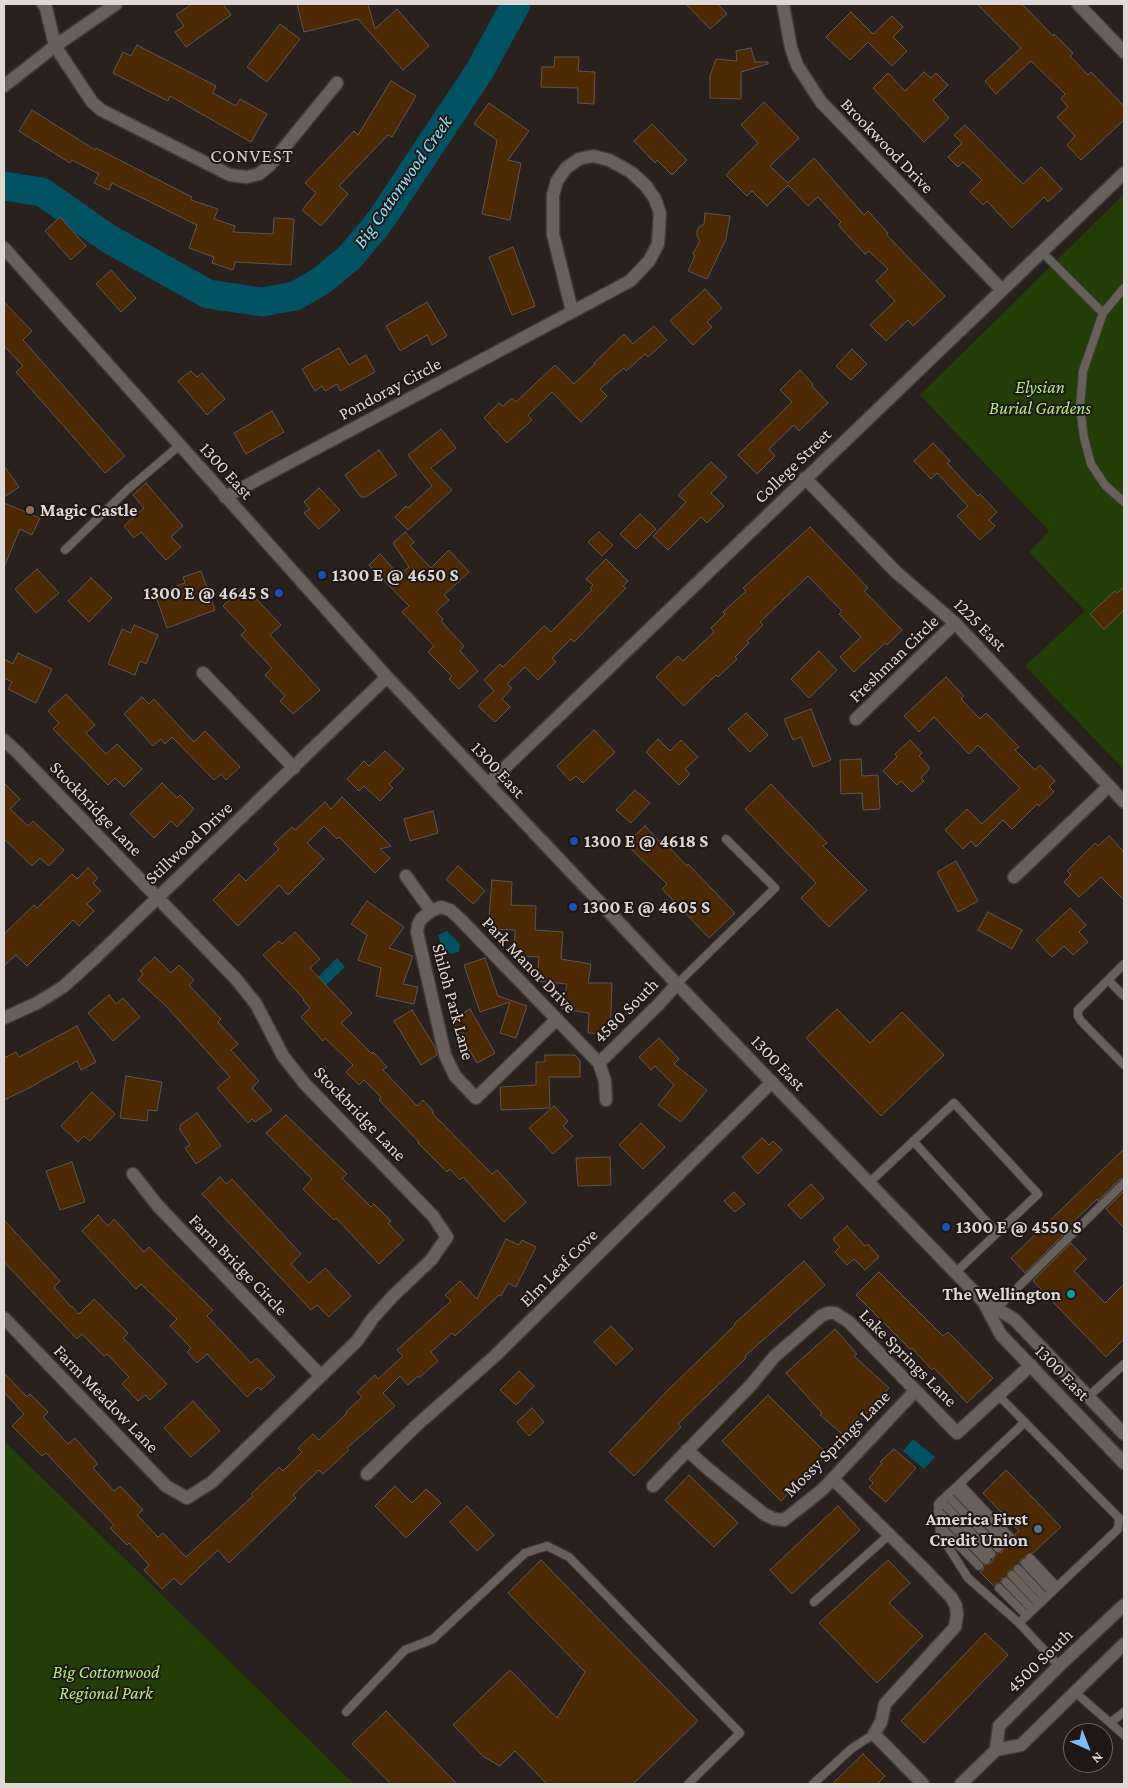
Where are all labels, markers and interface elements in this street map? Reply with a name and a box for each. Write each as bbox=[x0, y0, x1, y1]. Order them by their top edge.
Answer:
street label: Brookwood Drive bbox=[836, 94, 938, 198]
water label: Big Cottonwood Creek bbox=[349, 111, 457, 253]
district label: CONVEST bbox=[209, 145, 295, 167]
street label: Pondoray Circle bbox=[335, 353, 445, 425]
park label: Elysian Burial Gardens bbox=[989, 376, 1091, 418]
street label: College Street bbox=[750, 424, 836, 508]
street label: 1300 East bbox=[195, 438, 257, 504]
place label: Magic Castle bbox=[40, 499, 137, 521]
marker: Magic Castle bbox=[24, 504, 36, 516]
place label: 1300 E @ 4650 S bbox=[332, 564, 459, 586]
marker: 1300 E @ 4650 S bbox=[316, 569, 328, 581]
place label: 1300 E @ 4645 S bbox=[143, 582, 269, 604]
marker: 1300 E @ 4645 S bbox=[273, 587, 285, 599]
street label: 1225 East bbox=[949, 594, 1011, 656]
street label: Freshman Circle bbox=[845, 611, 943, 707]
street label: 1300 East bbox=[466, 737, 530, 803]
street label: Stockbridge Lane bbox=[45, 757, 147, 861]
street label: Stillwood Drive bbox=[141, 797, 237, 889]
place label: 1300 E @ 4618 S bbox=[584, 830, 708, 852]
marker: 1300 E @ 4618 S bbox=[568, 835, 580, 847]
place label: 1300 E @ 4605 S bbox=[583, 896, 710, 918]
marker: 1300 E @ 4605 S bbox=[567, 901, 579, 913]
street label: Park Manor Drive bbox=[477, 912, 581, 1018]
street label: Shiloh Park Lane bbox=[427, 941, 479, 1063]
street label: 4580 South bbox=[589, 974, 663, 1048]
street label: 1300 East bbox=[746, 1031, 810, 1095]
street label: Stockbridge Lane bbox=[309, 1062, 411, 1166]
street label: Farm Bridge Circle bbox=[184, 1210, 292, 1320]
place label: 1300 E @ 4550 S bbox=[956, 1216, 1082, 1238]
marker: 1300 E @ 4550 S bbox=[940, 1221, 952, 1233]
street label: Elm Leaf Cove bbox=[515, 1224, 603, 1312]
place label: The Wellington bbox=[942, 1283, 1061, 1305]
marker: The Wellington bbox=[1065, 1288, 1077, 1300]
street label: Lake Springs Lane bbox=[855, 1305, 961, 1411]
street label: Farm Meadow Lane bbox=[49, 1340, 163, 1458]
street label: 1300 East bbox=[1030, 1341, 1094, 1405]
street label: Mossy Springs Lane bbox=[779, 1386, 895, 1502]
place label: America First Credit Union bbox=[926, 1508, 1028, 1550]
marker: America First Credit Union bbox=[1032, 1523, 1044, 1535]
street label: 4500 South bbox=[1002, 1624, 1078, 1698]
park label: Big Cottonwood Regional Park bbox=[53, 1661, 159, 1704]
north arrow bbox=[1063, 1723, 1113, 1773]
text: N bbox=[1089, 1749, 1107, 1767]

